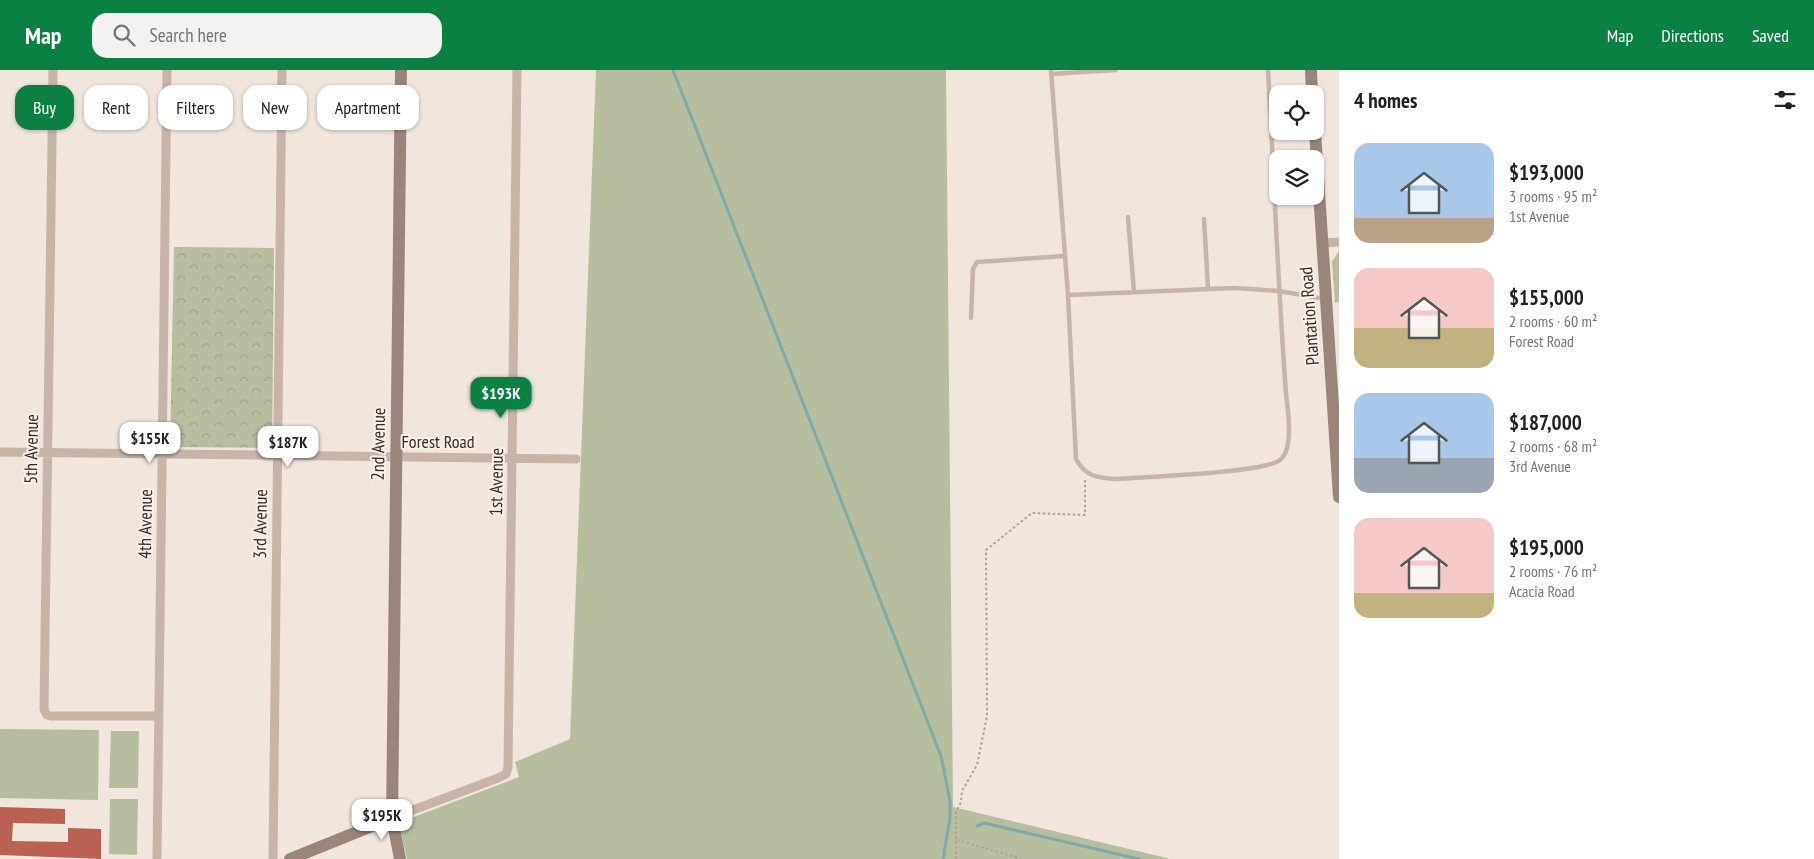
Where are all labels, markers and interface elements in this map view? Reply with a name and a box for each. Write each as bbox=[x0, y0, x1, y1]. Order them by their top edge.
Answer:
search box bbox=[92, 13, 442, 58]
text: Map bbox=[25, 20, 62, 51]
icon: search bbox=[110, 21, 138, 49]
text: Search here bbox=[150, 23, 227, 47]
text: Map bbox=[1607, 24, 1633, 47]
text: Directions bbox=[1661, 24, 1724, 47]
text: Saved bbox=[1752, 24, 1789, 47]
chip: Buy bbox=[15, 85, 74, 130]
chip: Rent bbox=[84, 85, 148, 130]
chip: Filters bbox=[158, 85, 233, 130]
chip: New bbox=[243, 85, 307, 130]
chip: Apartment bbox=[317, 85, 419, 130]
map controls bbox=[1269, 85, 1324, 205]
button: locate bbox=[1269, 85, 1324, 140]
icon: filters bbox=[1771, 86, 1799, 114]
text: 4 homes bbox=[1354, 87, 1417, 114]
button: layers bbox=[1269, 150, 1324, 205]
text: $193,000 bbox=[1509, 159, 1584, 186]
icon: home bbox=[1394, 163, 1454, 223]
text: 3 rooms · 95 m² bbox=[1509, 186, 1597, 206]
text: 1st Avenue bbox=[1509, 206, 1569, 226]
street label: Plantation Road bbox=[1294, 266, 1324, 366]
text: $155,000 bbox=[1509, 284, 1584, 311]
icon: home bbox=[1394, 288, 1454, 348]
text: 2 rooms · 60 m² bbox=[1509, 311, 1597, 331]
text: Forest Road bbox=[1509, 331, 1574, 351]
pin: $193K bbox=[466, 376, 536, 419]
text: $193K bbox=[482, 383, 520, 403]
street label: 2nd Avenue bbox=[366, 407, 390, 481]
text: $187,000 bbox=[1509, 409, 1582, 436]
icon: home bbox=[1394, 413, 1454, 473]
street label: 5th Avenue bbox=[19, 414, 43, 484]
pin: $155K bbox=[115, 422, 185, 464]
pin: $187K bbox=[253, 426, 323, 468]
text: $155K bbox=[131, 428, 169, 448]
street label: Forest Road bbox=[401, 430, 475, 453]
text: $187K bbox=[269, 432, 307, 452]
text: 2 rooms · 68 m² bbox=[1509, 436, 1597, 456]
street label: 1st Avenue bbox=[484, 448, 508, 516]
text: 3rd Avenue bbox=[1509, 456, 1571, 476]
street label: 4th Avenue bbox=[133, 489, 157, 559]
street label: 3rd Avenue bbox=[248, 489, 272, 559]
text: $195,000 bbox=[1509, 534, 1584, 561]
icon: home bbox=[1394, 538, 1454, 598]
text: 2 rooms · 76 m² bbox=[1509, 561, 1597, 581]
text: Acacia Road bbox=[1509, 581, 1575, 601]
pin: $195K bbox=[347, 798, 417, 841]
text: $195K bbox=[363, 805, 401, 825]

